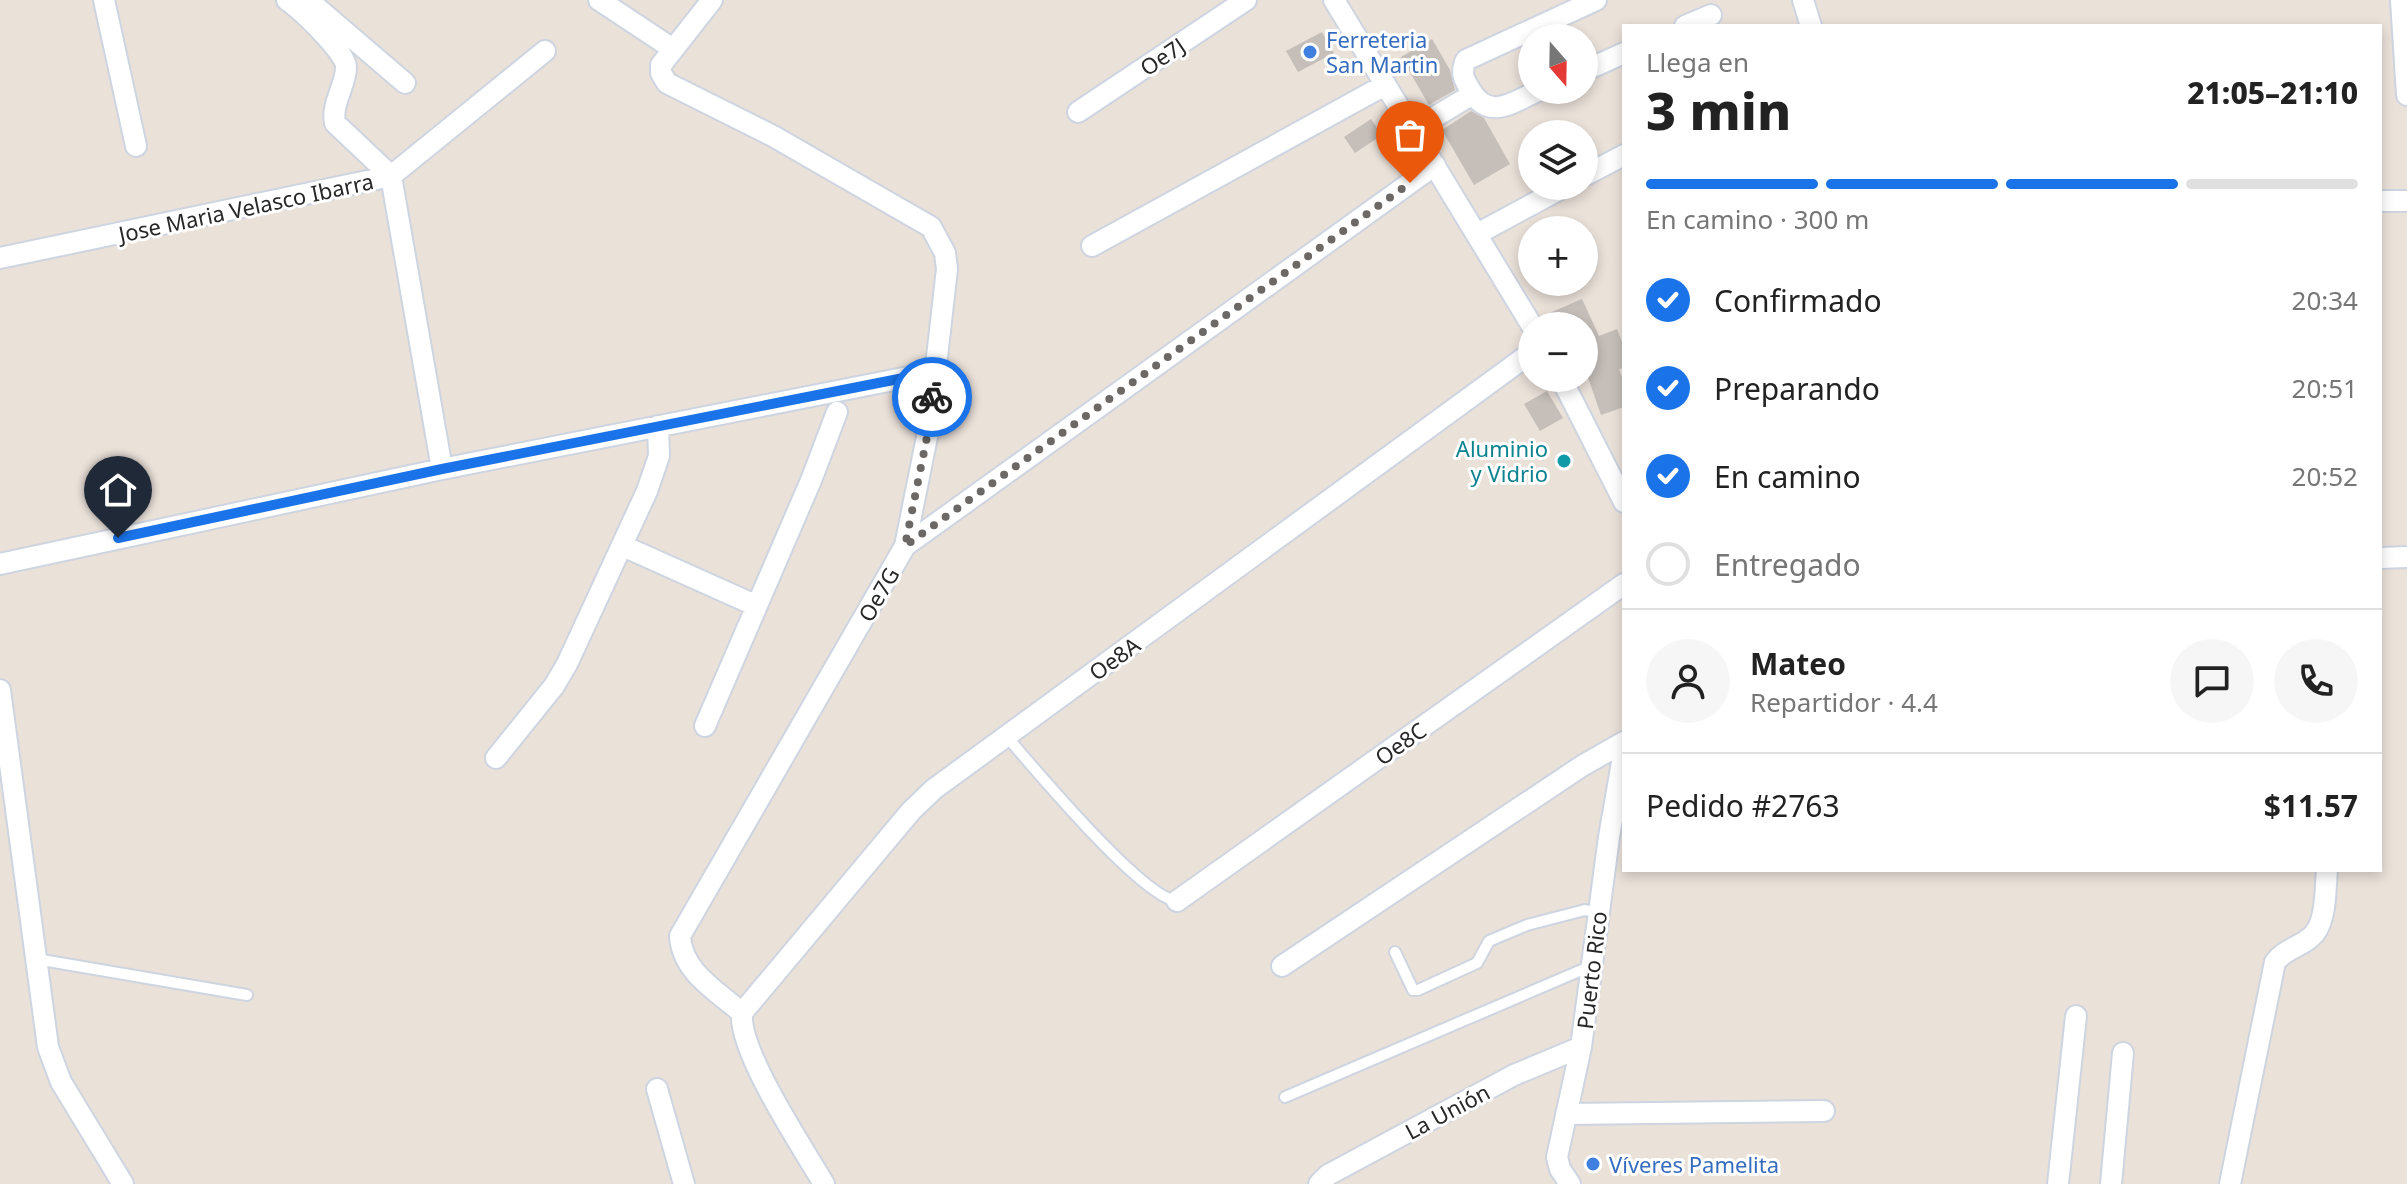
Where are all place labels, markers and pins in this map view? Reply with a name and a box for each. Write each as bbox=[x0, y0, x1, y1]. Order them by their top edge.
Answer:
place label: Ferreteria San Martin bbox=[1326, 24, 1438, 79]
marker: Ferreteria San Martin bbox=[1301, 43, 1319, 61]
pin bbox=[1376, 101, 1444, 183]
place label: Aluminio y Vidrio bbox=[1456, 433, 1548, 488]
marker: Aluminio y Vidrio bbox=[1555, 452, 1573, 470]
pin bbox=[84, 456, 152, 538]
place label: Víveres Pamelita bbox=[1609, 1149, 1779, 1179]
marker: Víveres Pamelita bbox=[1584, 1155, 1602, 1173]

